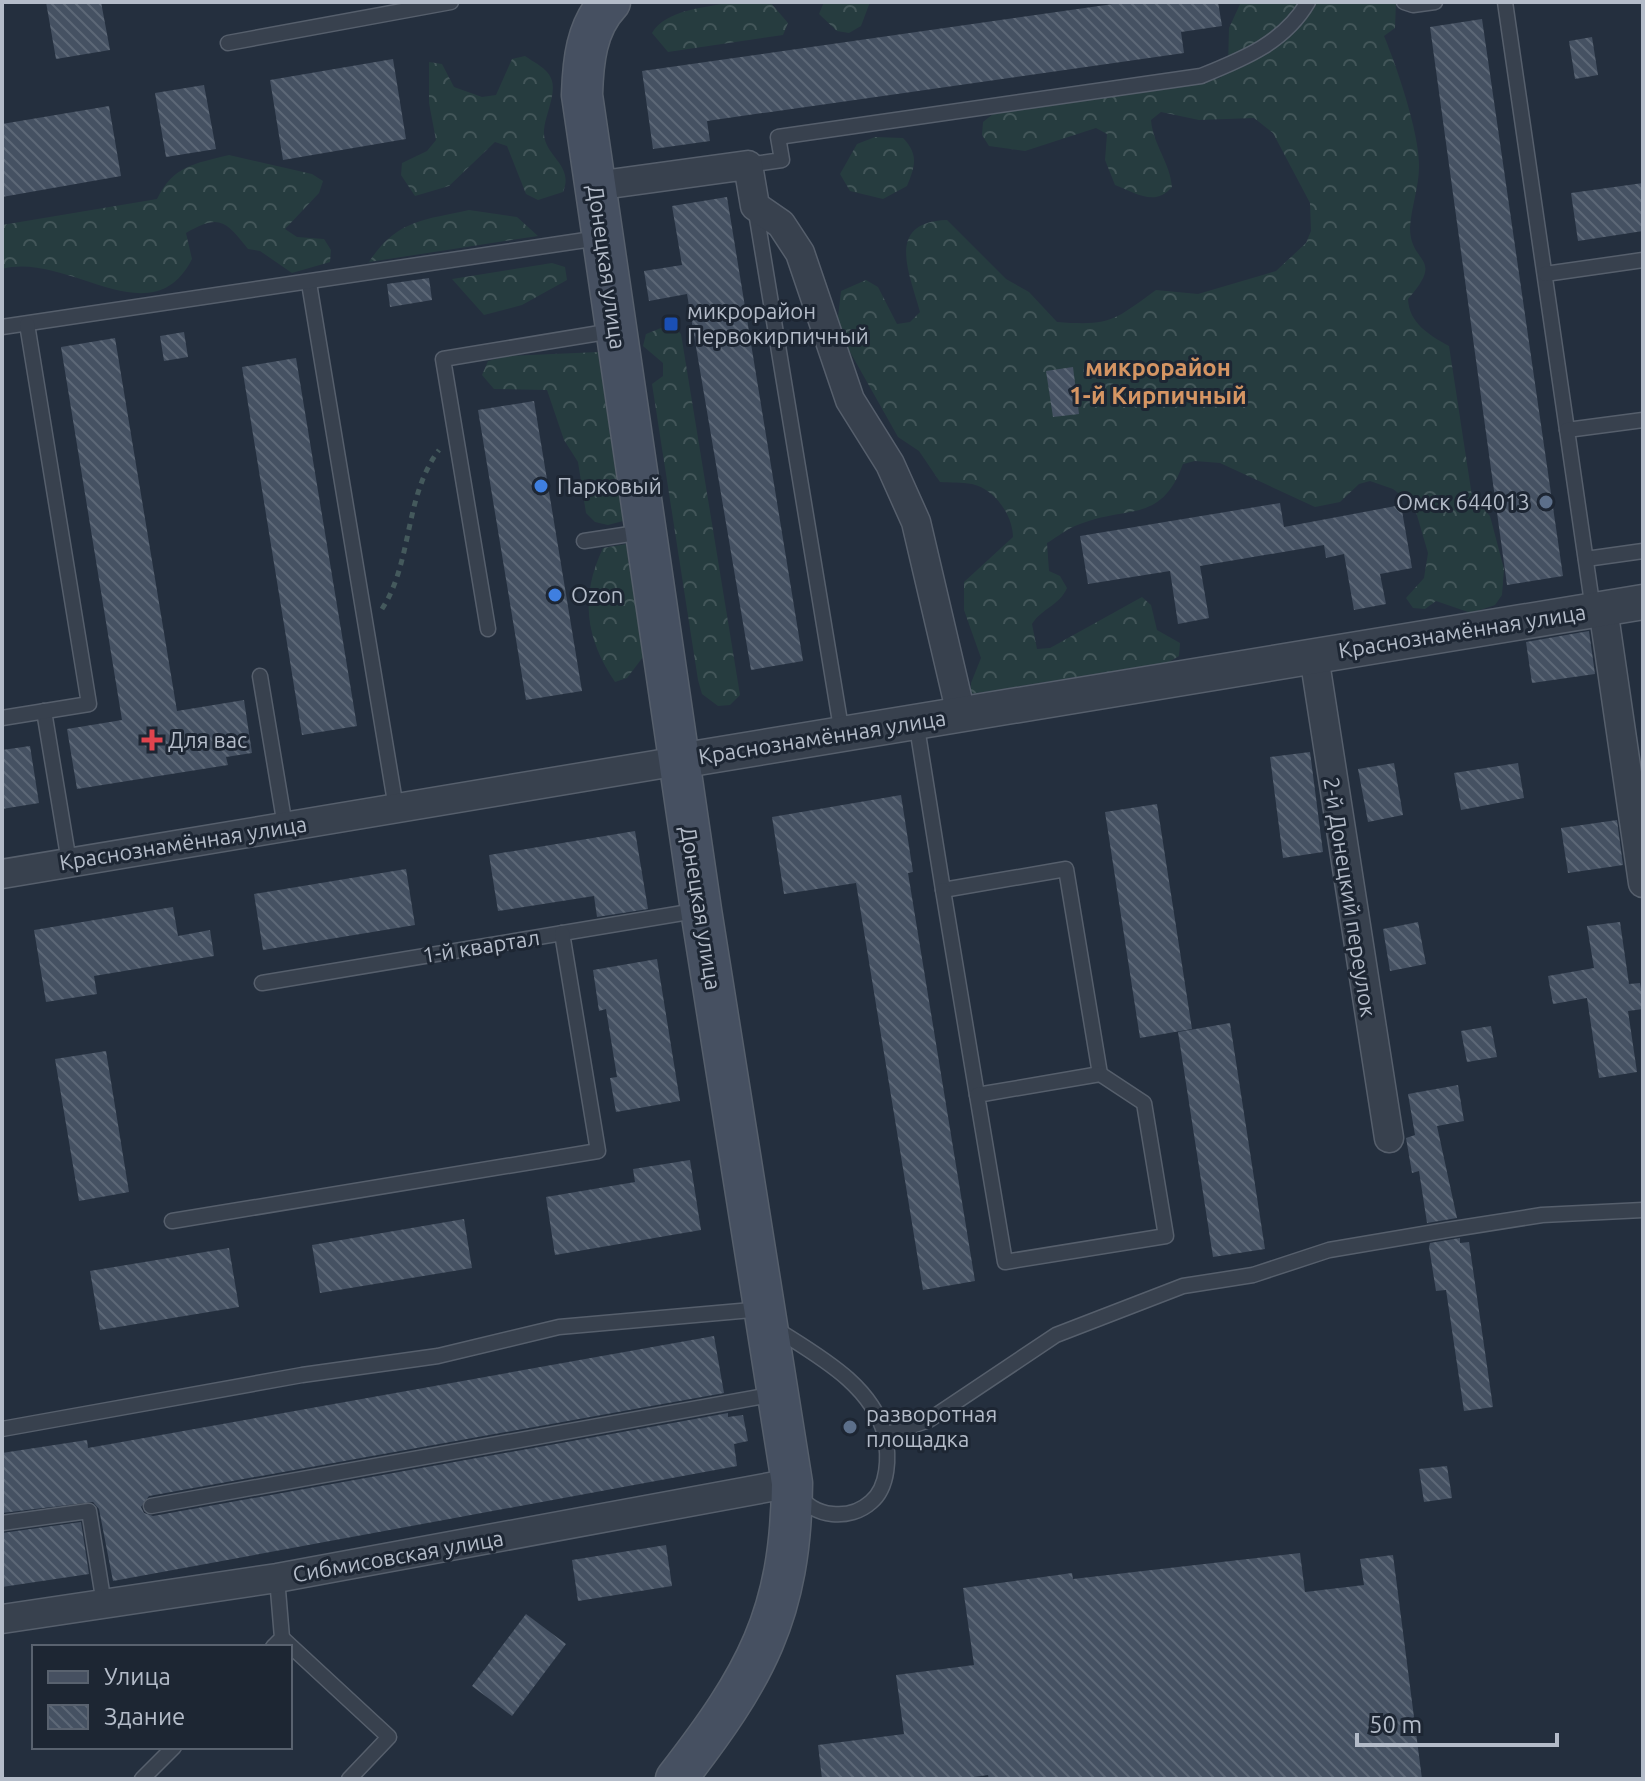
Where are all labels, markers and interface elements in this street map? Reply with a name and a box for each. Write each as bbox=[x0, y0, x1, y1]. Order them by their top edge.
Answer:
street label: Донецкая улица bbox=[584, 183, 631, 351]
place label: микрорайон Первокирпичный bbox=[687, 298, 869, 348]
marker: микрорайон Первокирпичный bbox=[662, 315, 680, 333]
district label: микрорайон 1-й Кирпичный bbox=[1069, 354, 1247, 409]
place label: Парковый bbox=[557, 473, 662, 498]
marker: Парковый bbox=[532, 477, 550, 495]
place label: Омск 644013 bbox=[1396, 489, 1530, 514]
marker: Омск 644013 bbox=[1537, 493, 1555, 511]
place label: Ozon bbox=[571, 582, 623, 607]
marker: Ozon bbox=[546, 586, 564, 604]
street label: Краснознамённая улица bbox=[1336, 599, 1587, 662]
street label: Краснознамённая улица bbox=[696, 705, 947, 768]
place label: Для вас bbox=[168, 727, 247, 752]
marker: Для вас bbox=[143, 731, 161, 749]
street label: 2-й Донецкий переулок bbox=[1319, 775, 1382, 1019]
street label: Краснознамённая улица bbox=[57, 811, 308, 874]
street label: Донецкая улица bbox=[676, 824, 727, 992]
street label: 1-й квартал bbox=[420, 924, 541, 967]
place label: разворотная площадка bbox=[866, 1401, 997, 1451]
marker: разворотная площадка bbox=[841, 1418, 859, 1436]
street label: Сибмисовская улица bbox=[291, 1525, 505, 1586]
legend bbox=[32, 1645, 292, 1749]
text: Улица bbox=[104, 1663, 171, 1690]
scale bar bbox=[1357, 1697, 1557, 1747]
text: Здание bbox=[104, 1703, 185, 1730]
text: 50 m bbox=[1369, 1711, 1422, 1738]

